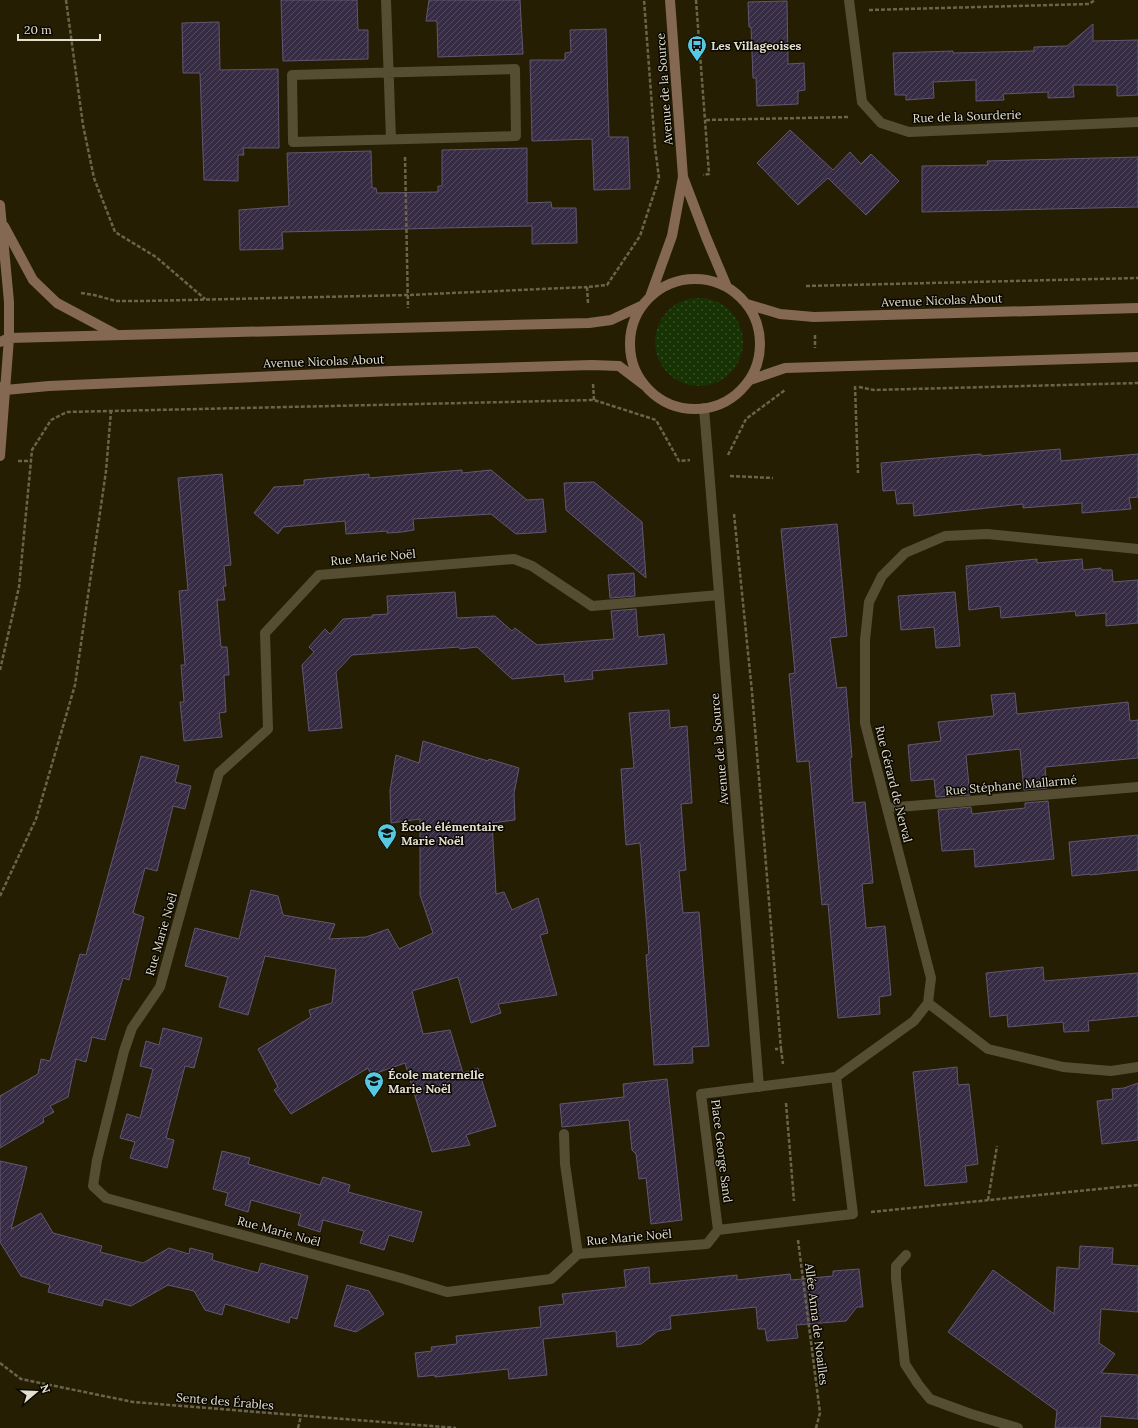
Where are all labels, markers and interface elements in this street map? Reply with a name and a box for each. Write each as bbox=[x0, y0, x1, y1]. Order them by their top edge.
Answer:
scale bar bbox=[18, 16, 100, 42]
text: 20 m bbox=[24, 22, 52, 37]
street label: Avenue de la Source bbox=[653, 32, 675, 147]
bus stop icon: Les Villageoises bbox=[686, 34, 708, 62]
place label: Les Villageoises bbox=[711, 38, 802, 53]
street label: Rue de la Sourderie bbox=[912, 107, 1022, 125]
street label: Avenue Nicolas About bbox=[880, 290, 1003, 310]
street label: Avenue Nicolas About bbox=[262, 351, 385, 371]
street label: Rue Marie Noël bbox=[330, 546, 416, 568]
street label: Avenue de la Source bbox=[707, 692, 731, 807]
street label: Rue Gérard de Nerval bbox=[872, 724, 916, 844]
street label: Rue Stéphane Mallarmé bbox=[945, 772, 1078, 798]
place label: École élémentaire Marie Noël bbox=[401, 819, 504, 848]
school or university icon: École élémentaire Marie Noël bbox=[376, 822, 398, 850]
street label: Rue Marie Noël bbox=[142, 891, 180, 977]
place label: École maternelle Marie Noël bbox=[388, 1067, 485, 1096]
school or university icon: École maternelle Marie Noël bbox=[363, 1070, 385, 1098]
street label: Place George Sand bbox=[708, 1098, 736, 1204]
street label: Rue Marie Noël bbox=[236, 1213, 322, 1249]
street label: Rue Marie Noël bbox=[586, 1226, 672, 1248]
street label: Allée Anna de Noailles bbox=[802, 1261, 832, 1386]
north arrow bbox=[16, 1372, 56, 1412]
text: N bbox=[37, 1382, 54, 1396]
street label: Sente des Érables bbox=[175, 1389, 275, 1413]

